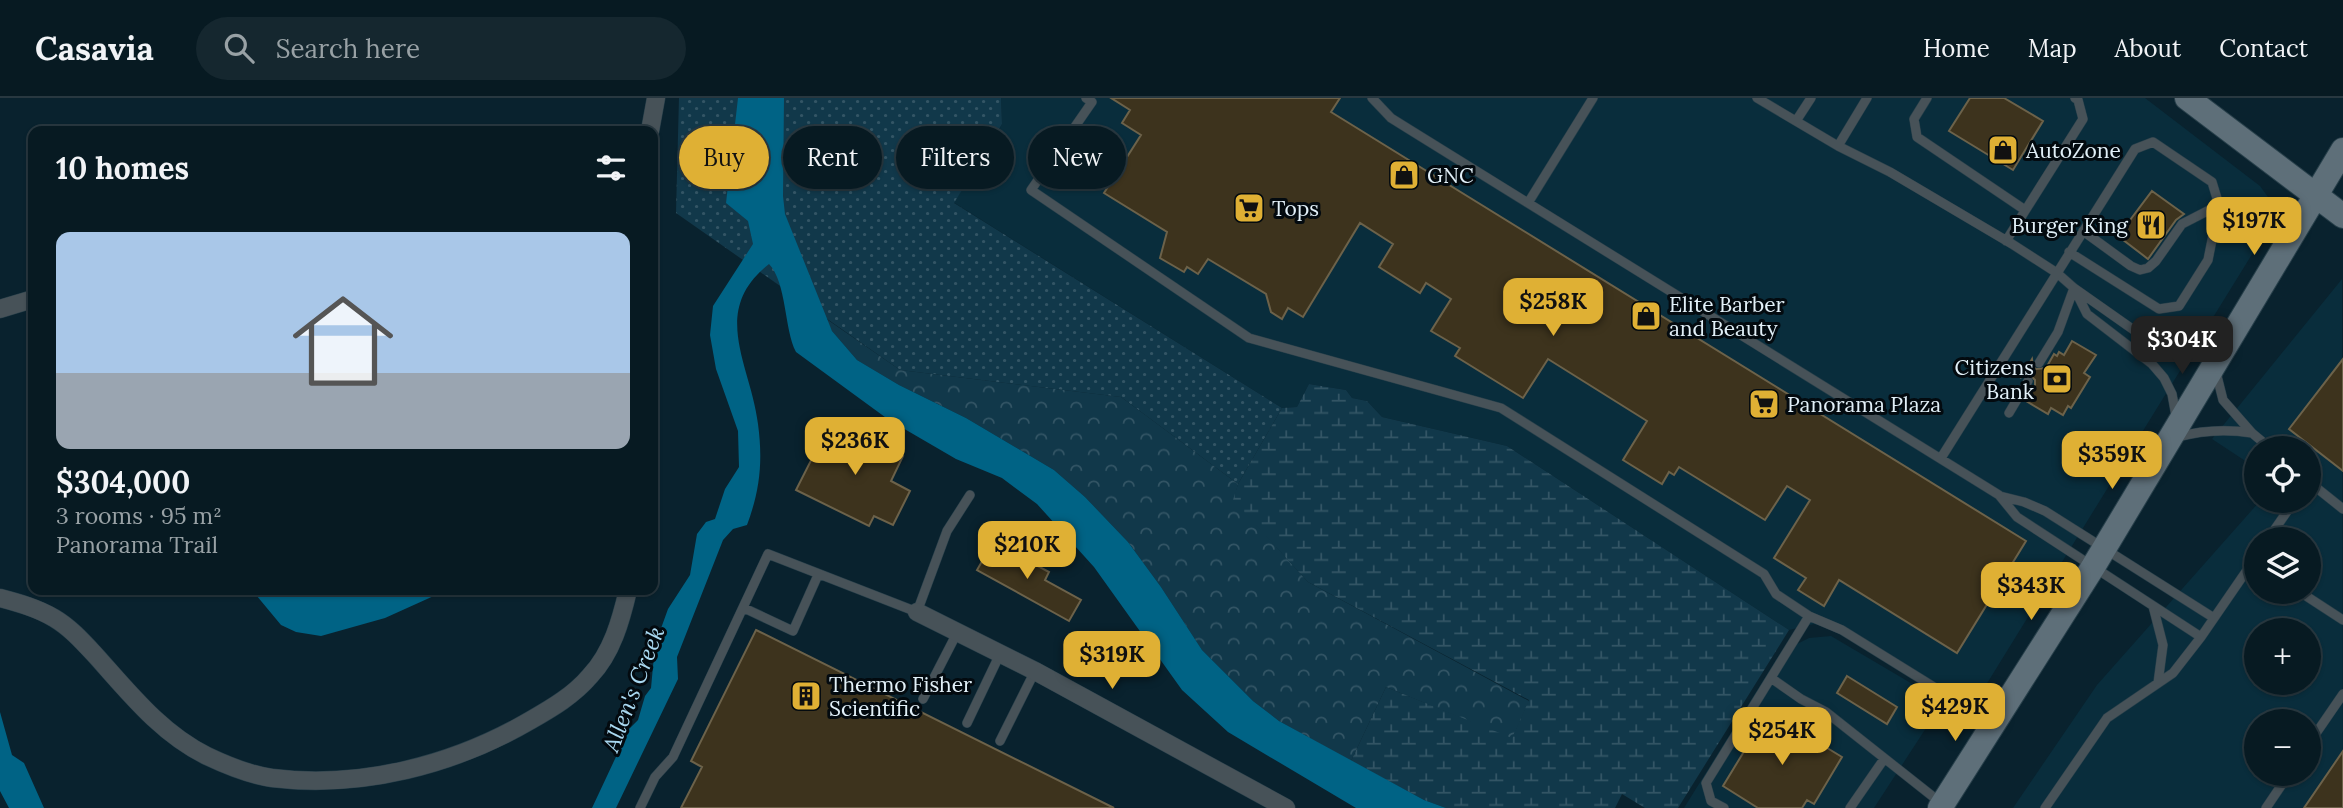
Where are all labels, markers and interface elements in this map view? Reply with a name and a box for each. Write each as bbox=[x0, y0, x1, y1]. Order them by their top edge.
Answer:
search box bbox=[196, 17, 686, 80]
text: Casavia bbox=[35, 27, 154, 69]
icon: search bbox=[220, 29, 258, 67]
text: Search here bbox=[276, 32, 420, 65]
text: Home bbox=[1923, 33, 1990, 64]
text: Map bbox=[2028, 33, 2077, 64]
text: About bbox=[2115, 33, 2181, 64]
text: Contact bbox=[2219, 33, 2308, 64]
chip: Buy bbox=[679, 126, 769, 189]
chip: Rent bbox=[783, 126, 882, 189]
chip: Filters bbox=[896, 126, 1014, 189]
chip: New bbox=[1028, 126, 1126, 189]
shop icon: AutoZone bbox=[1986, 133, 2020, 167]
place label: AutoZone bbox=[2025, 137, 2121, 164]
text: 10 homes bbox=[56, 149, 189, 187]
icon: filters bbox=[592, 149, 630, 187]
shop icon: GNC bbox=[1387, 158, 1421, 192]
place label: GNC bbox=[1427, 162, 1474, 189]
supermarket icon: Tops bbox=[1232, 191, 1266, 225]
place label: Tops bbox=[1272, 195, 1319, 222]
pin: $197K bbox=[2205, 198, 2303, 257]
text: $197K bbox=[2222, 205, 2286, 234]
restaurant icon: Burger King bbox=[2134, 208, 2168, 242]
place label: Burger King bbox=[2011, 212, 2128, 239]
icon: home bbox=[280, 278, 406, 404]
pin: $258K bbox=[1504, 278, 1602, 338]
text: $258K bbox=[1519, 286, 1587, 315]
place label: Elite Barber and Beauty bbox=[1669, 291, 1785, 342]
shop icon: Elite Barber and Beauty bbox=[1629, 299, 1663, 333]
pin: $304K bbox=[2133, 316, 2231, 376]
text: $304K bbox=[2147, 324, 2217, 353]
place label: Citizens Bank bbox=[1955, 354, 2035, 405]
bank icon: Citizens Bank bbox=[2040, 362, 2074, 396]
supermarket icon: Panorama Plaza bbox=[1747, 387, 1781, 421]
place label: Panorama Plaza bbox=[1787, 391, 1941, 418]
pin: $236K bbox=[806, 418, 904, 477]
text: $236K bbox=[821, 425, 889, 454]
pin: $359K bbox=[2063, 432, 2161, 491]
map controls bbox=[2244, 436, 2321, 786]
button: locate bbox=[2244, 436, 2321, 513]
text: $359K bbox=[2078, 439, 2146, 468]
text: $304,000 bbox=[56, 463, 190, 501]
text: 3 rooms · 95 m² bbox=[56, 501, 222, 530]
pin: $210K bbox=[978, 522, 1076, 581]
button: layers bbox=[2244, 527, 2321, 604]
text: $210K bbox=[994, 529, 1060, 558]
text: Panorama Trail bbox=[56, 530, 218, 559]
pin: $343K bbox=[1982, 562, 2080, 622]
text: $343K bbox=[1997, 570, 2065, 599]
button: + bbox=[2244, 618, 2321, 695]
water label: Allen's Creek bbox=[595, 622, 670, 757]
pin: $319K bbox=[1063, 632, 1161, 691]
text: $319K bbox=[1079, 639, 1145, 668]
place label: Thermo Fisher Scientific bbox=[829, 671, 972, 722]
building icon: Thermo Fisher Scientific bbox=[789, 679, 823, 713]
pin: $429K bbox=[1906, 684, 2004, 743]
text: $429K bbox=[1921, 691, 1989, 720]
pin: $254K bbox=[1733, 708, 1831, 767]
button: − bbox=[2244, 709, 2321, 786]
text: $254K bbox=[1748, 715, 1816, 744]

